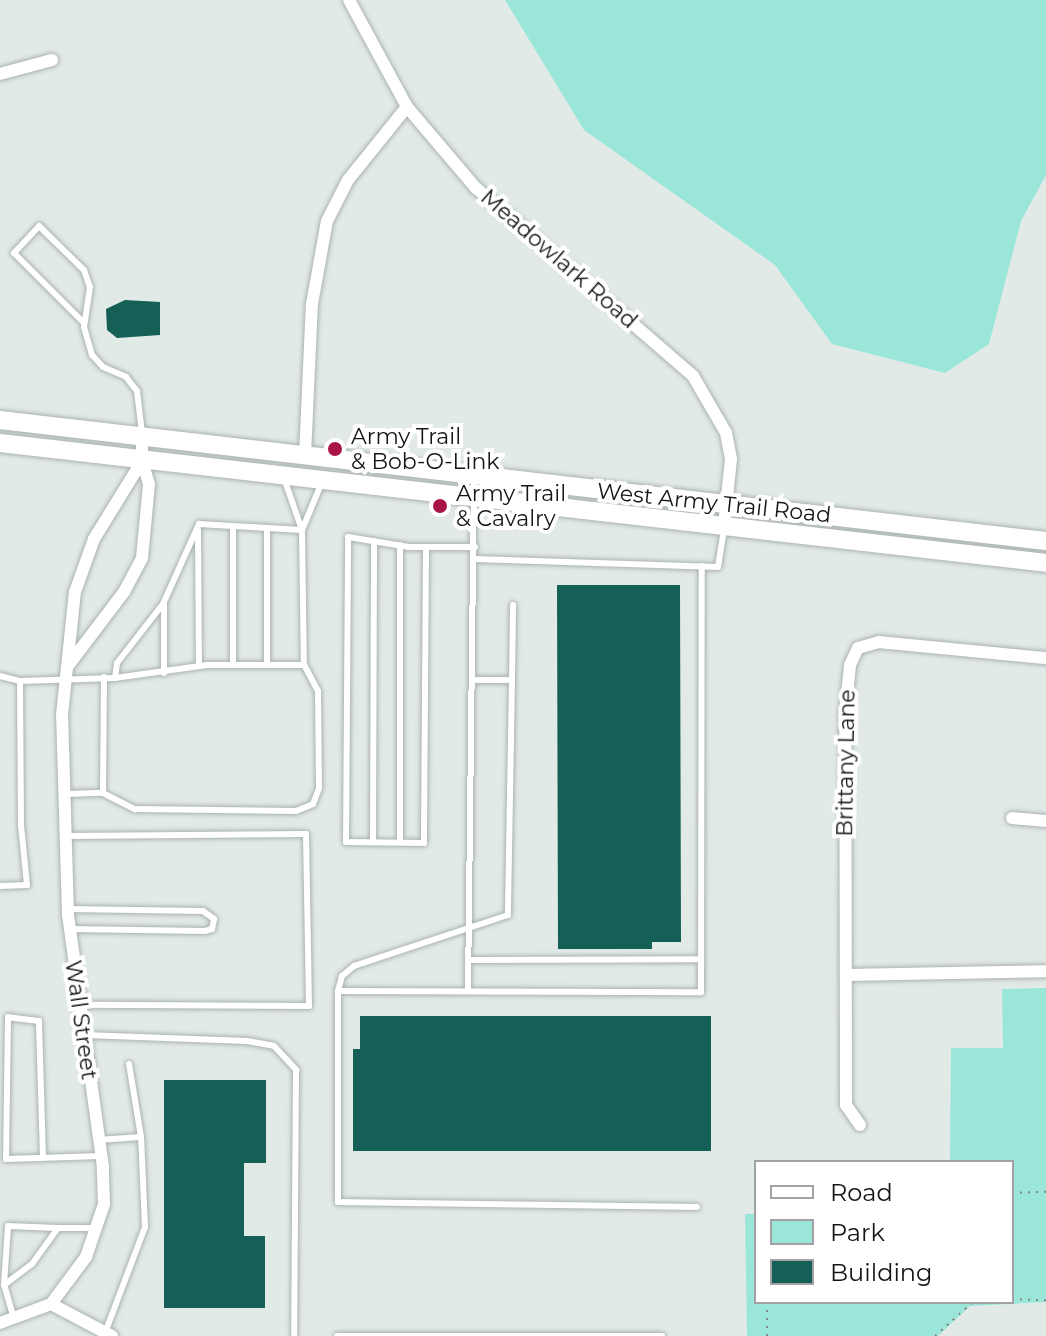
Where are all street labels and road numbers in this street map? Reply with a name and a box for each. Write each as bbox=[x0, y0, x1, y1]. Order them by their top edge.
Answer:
street label: Meadowlark Road bbox=[475, 184, 643, 334]
street label: West Army Trail Road bbox=[596, 478, 832, 528]
street label: Brittany Lane bbox=[832, 689, 860, 837]
street label: Wall Street bbox=[60, 959, 102, 1081]

